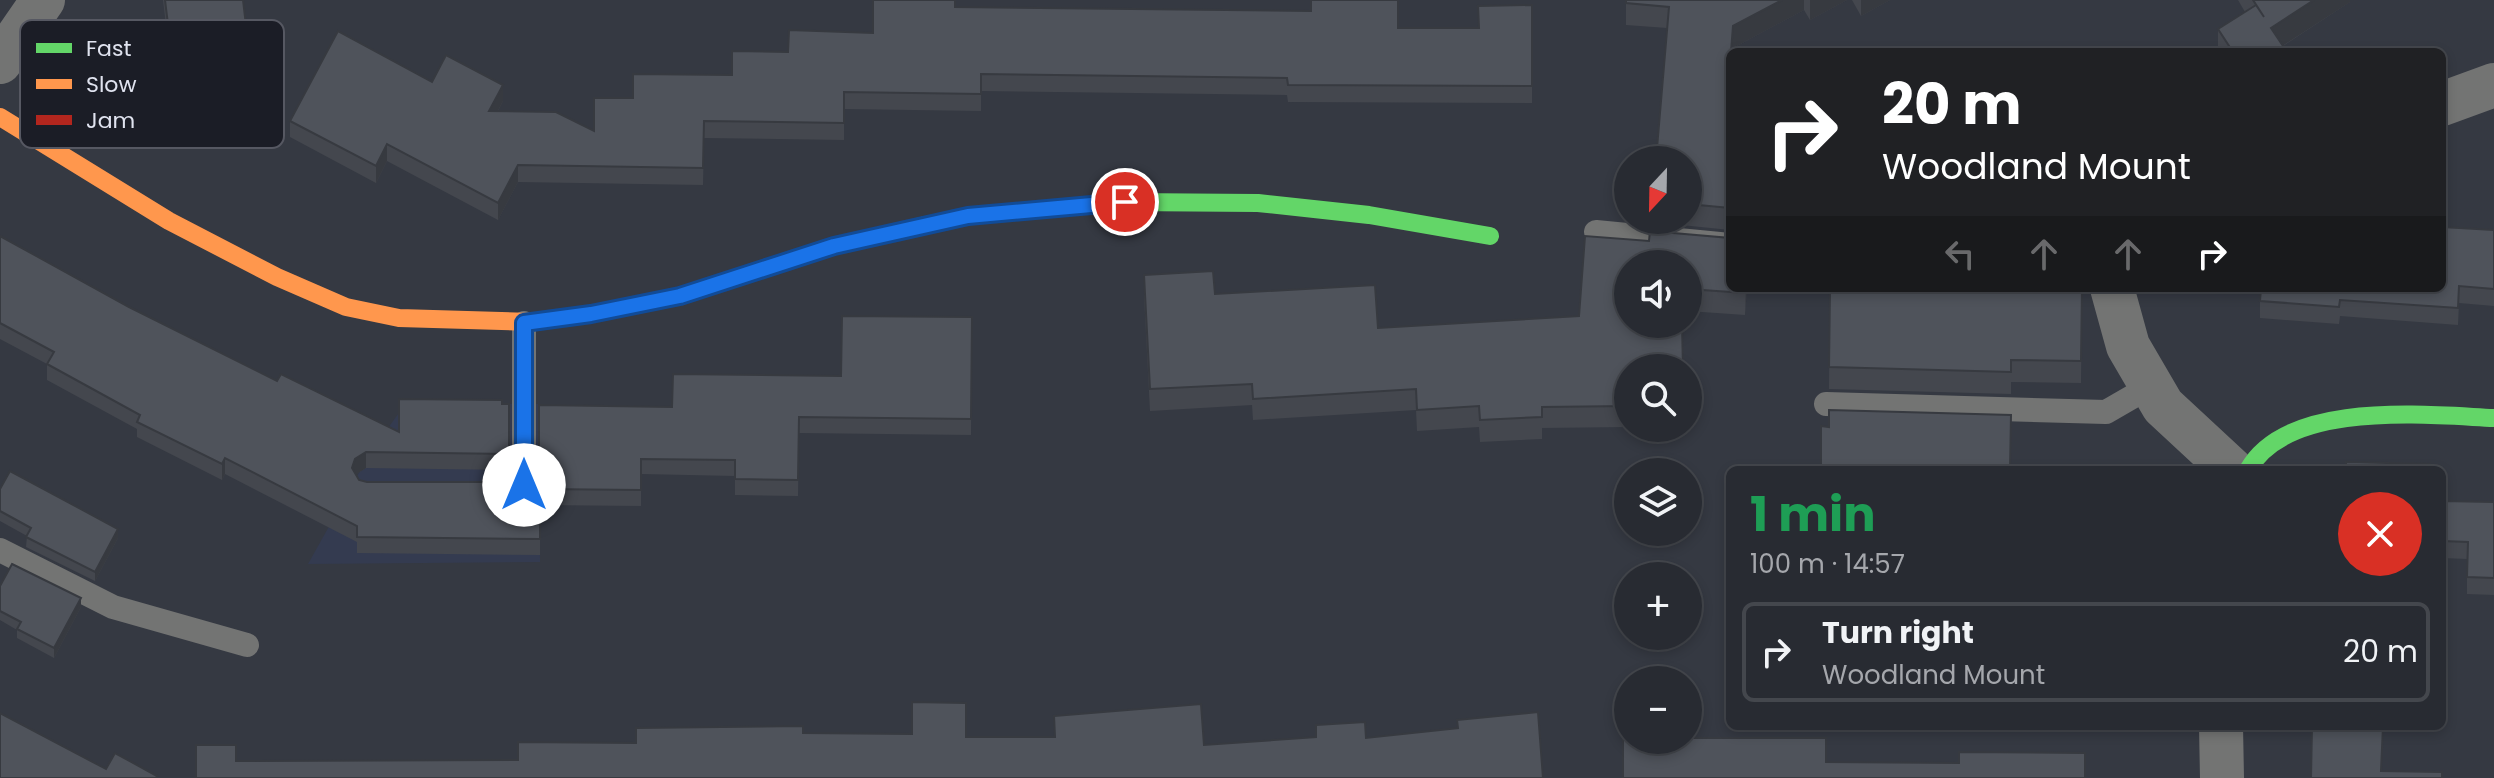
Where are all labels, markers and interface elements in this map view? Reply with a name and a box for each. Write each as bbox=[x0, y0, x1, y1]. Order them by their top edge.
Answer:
legend bbox=[20, 20, 284, 148]
text: Fast bbox=[86, 33, 131, 64]
text: 20 m bbox=[1882, 65, 2022, 144]
text: Slow bbox=[86, 69, 136, 100]
icon: right bbox=[1750, 80, 1854, 184]
text: Jam bbox=[86, 105, 135, 136]
text: Woodland Mount bbox=[1882, 141, 2191, 192]
north arrow bbox=[1614, 146, 1702, 234]
map controls bbox=[1614, 146, 1702, 754]
pin bbox=[1091, 168, 1159, 236]
icon: arrive bbox=[1103, 180, 1147, 224]
icon: left bbox=[1938, 232, 1982, 276]
icon: ahead bbox=[2022, 232, 2066, 276]
icon: ahead bbox=[2106, 232, 2150, 276]
icon: right bbox=[2190, 232, 2234, 276]
button: sound bbox=[1614, 250, 1702, 338]
button: search bbox=[1614, 354, 1702, 442]
position arrow bbox=[482, 443, 566, 527]
button: layers bbox=[1614, 458, 1702, 546]
text: 1 min bbox=[1750, 481, 1876, 548]
button: close bbox=[2338, 492, 2422, 576]
text: 100 m · 14:57 bbox=[1750, 546, 1905, 582]
button: + bbox=[1614, 562, 1702, 650]
text: Turn right bbox=[1822, 611, 1974, 654]
icon: right bbox=[1754, 630, 1798, 674]
text: 20 m bbox=[2343, 630, 2418, 673]
text: Woodland Mount bbox=[1822, 657, 2045, 693]
button: − bbox=[1614, 666, 1702, 754]

